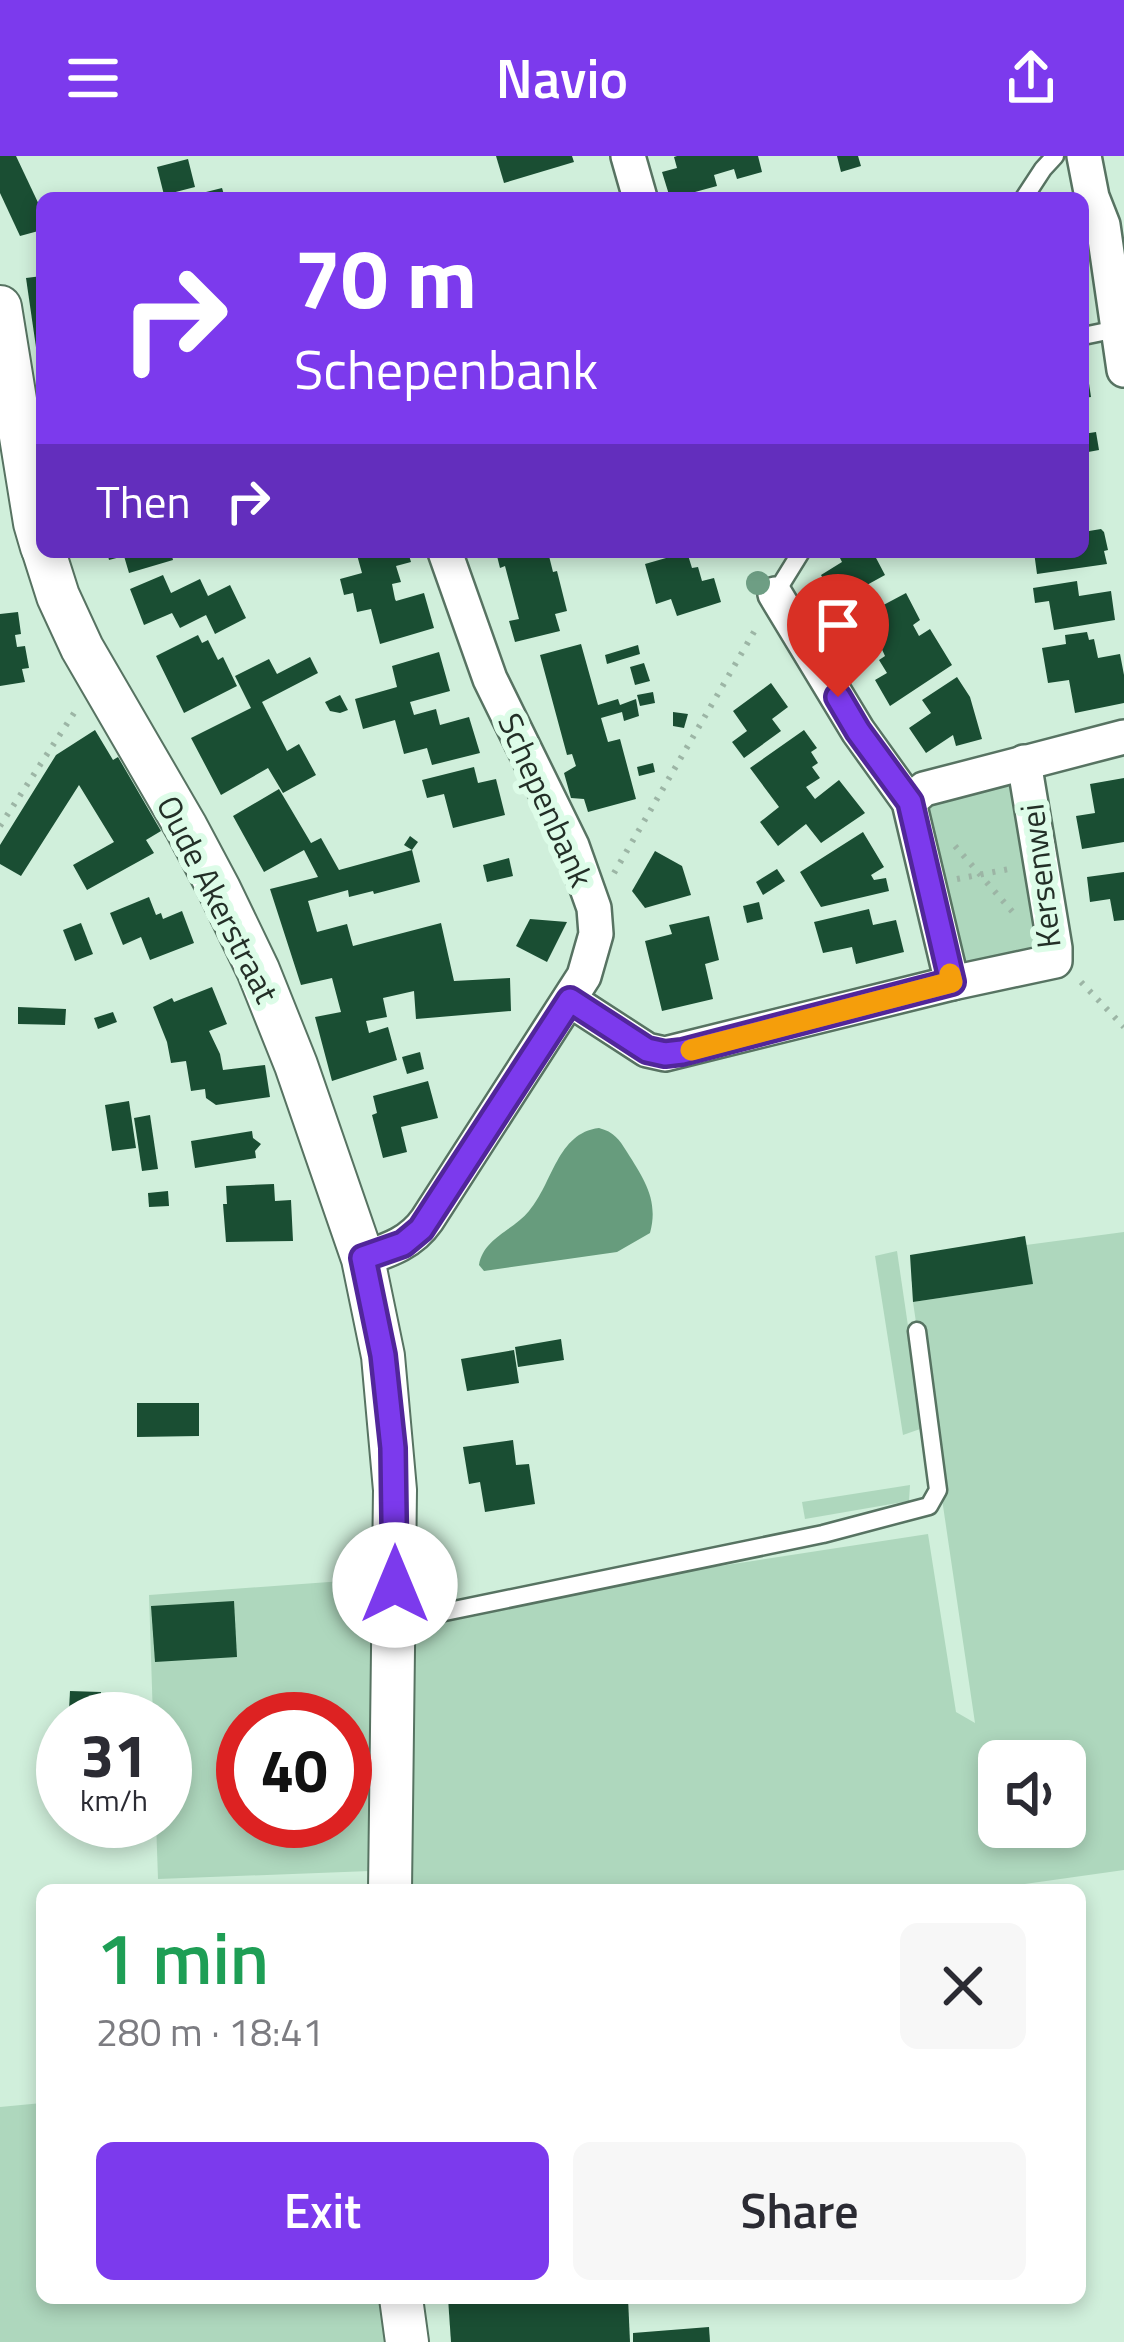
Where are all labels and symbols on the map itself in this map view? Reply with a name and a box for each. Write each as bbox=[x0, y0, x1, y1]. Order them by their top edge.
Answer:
pin bbox=[787, 574, 889, 697]
street label: Schepenbank bbox=[485, 705, 607, 895]
street label: Oude Akerstraat bbox=[144, 787, 292, 1012]
street label: Kersenwei bbox=[1006, 801, 1074, 951]
position arrow bbox=[332, 1522, 458, 1648]
speed limit sign: 40 bbox=[216, 1692, 372, 1848]

